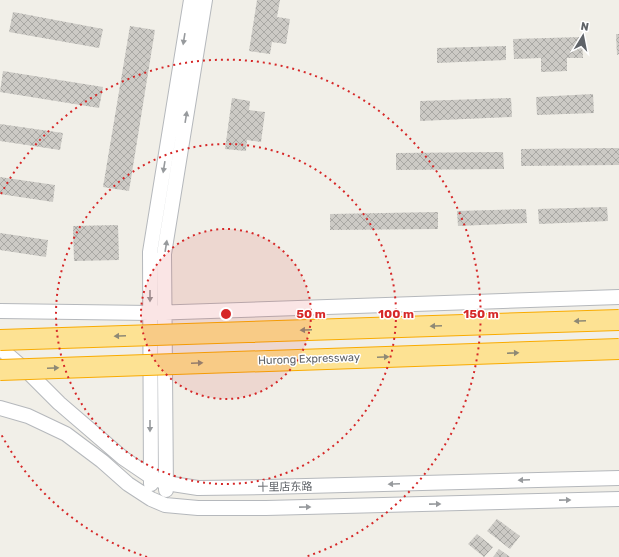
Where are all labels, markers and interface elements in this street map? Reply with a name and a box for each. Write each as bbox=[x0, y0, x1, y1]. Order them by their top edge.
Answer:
north arrow bbox=[563, 16, 603, 56]
text: N bbox=[580, 20, 590, 34]
one-way arrow bbox=[181, 32, 187, 45]
one-way arrow bbox=[183, 111, 189, 123]
one-way arrow bbox=[161, 161, 167, 173]
one-way arrow bbox=[163, 240, 169, 252]
one-way arrow bbox=[147, 290, 153, 303]
centre of rings bbox=[219, 307, 233, 321]
text: 50 m bbox=[296, 307, 326, 321]
text: 100 m bbox=[378, 307, 414, 321]
text: 150 m bbox=[463, 307, 499, 321]
one-way arrow bbox=[574, 318, 586, 325]
one-way arrow bbox=[429, 323, 442, 329]
one-way arrow bbox=[299, 327, 312, 333]
one-way arrow bbox=[114, 332, 126, 339]
one-way arrow bbox=[507, 349, 519, 356]
street label: Hurong Expressway bbox=[258, 351, 360, 367]
one-way arrow bbox=[377, 354, 390, 360]
one-way arrow bbox=[191, 360, 204, 366]
one-way arrow bbox=[47, 364, 59, 371]
one-way arrow bbox=[147, 420, 153, 433]
one-way arrow bbox=[518, 477, 530, 484]
street label: 十里店东路 bbox=[257, 480, 313, 494]
one-way arrow bbox=[387, 481, 400, 487]
one-way arrow bbox=[559, 497, 571, 504]
one-way arrow bbox=[429, 500, 441, 507]
one-way arrow bbox=[299, 504, 312, 510]

